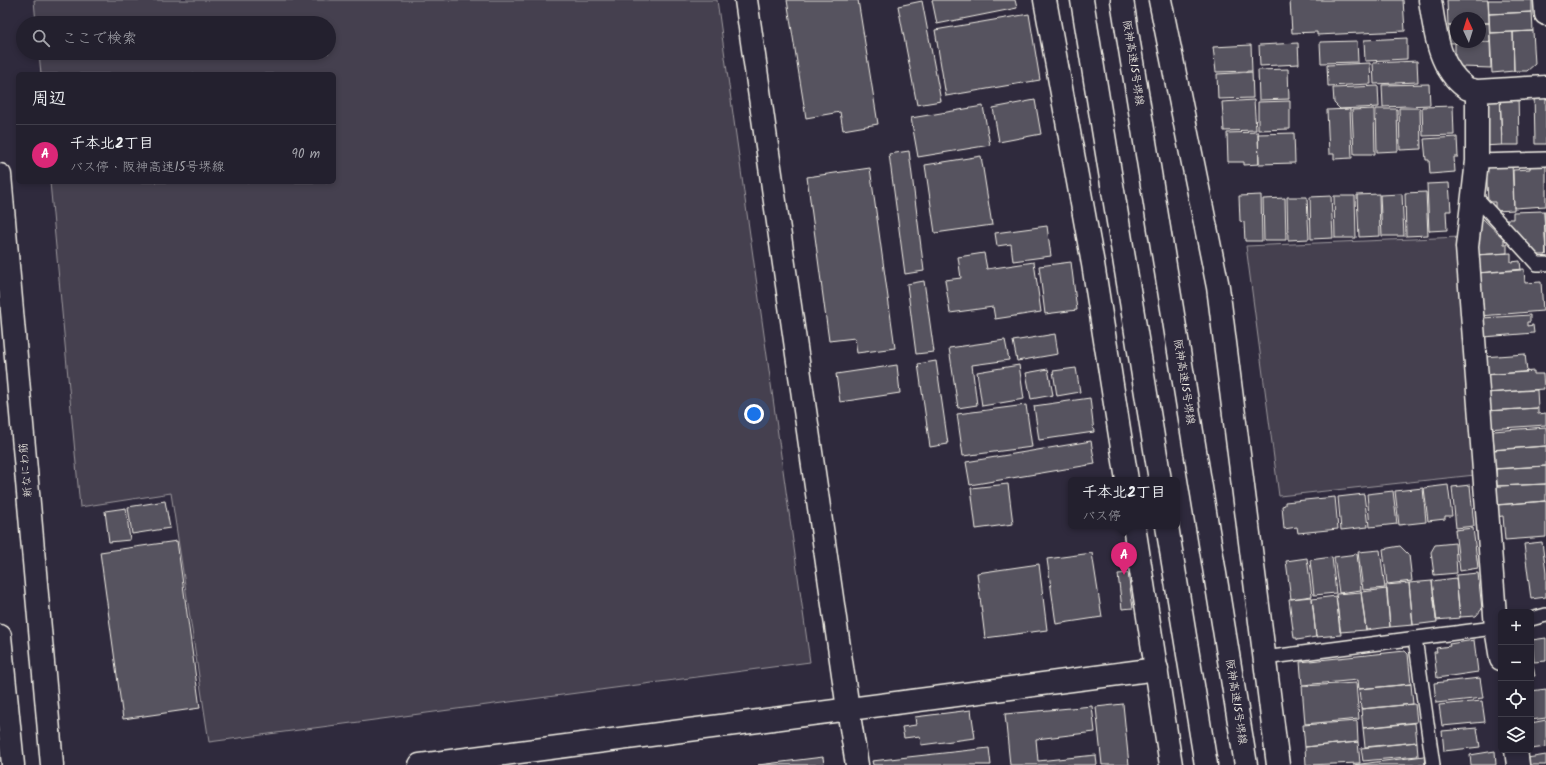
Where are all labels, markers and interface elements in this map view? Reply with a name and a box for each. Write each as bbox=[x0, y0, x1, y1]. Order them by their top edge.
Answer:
north arrow bbox=[1450, 12, 1486, 48]
search box bbox=[16, 16, 336, 60]
street label: 阪神高速15号堺線 bbox=[1117, 19, 1149, 107]
icon: search bbox=[30, 27, 52, 49]
text: ここで検索 bbox=[62, 27, 137, 51]
text: 周辺 bbox=[32, 86, 66, 113]
text: 千本北2丁目 bbox=[70, 132, 154, 156]
text: A bbox=[41, 144, 49, 165]
text: 90 m bbox=[292, 144, 320, 165]
text: バス停 · 阪神高速15号堺線 bbox=[70, 157, 225, 178]
street label: 阪神高速15号堺線 bbox=[1168, 338, 1200, 426]
your location bbox=[744, 404, 764, 424]
street label: 新なにわ筋 bbox=[15, 442, 37, 498]
popup bbox=[1068, 477, 1180, 529]
text: 千本北2丁目 bbox=[1082, 481, 1166, 505]
text: バス停 bbox=[1082, 506, 1121, 527]
pin: A bbox=[1111, 542, 1137, 575]
map controls bbox=[1498, 609, 1534, 753]
button: + bbox=[1498, 609, 1534, 645]
button: − bbox=[1498, 645, 1534, 681]
street label: 阪神高速15号堺線 bbox=[1220, 658, 1252, 746]
button: locate bbox=[1498, 681, 1534, 717]
button: layers bbox=[1498, 717, 1534, 753]

